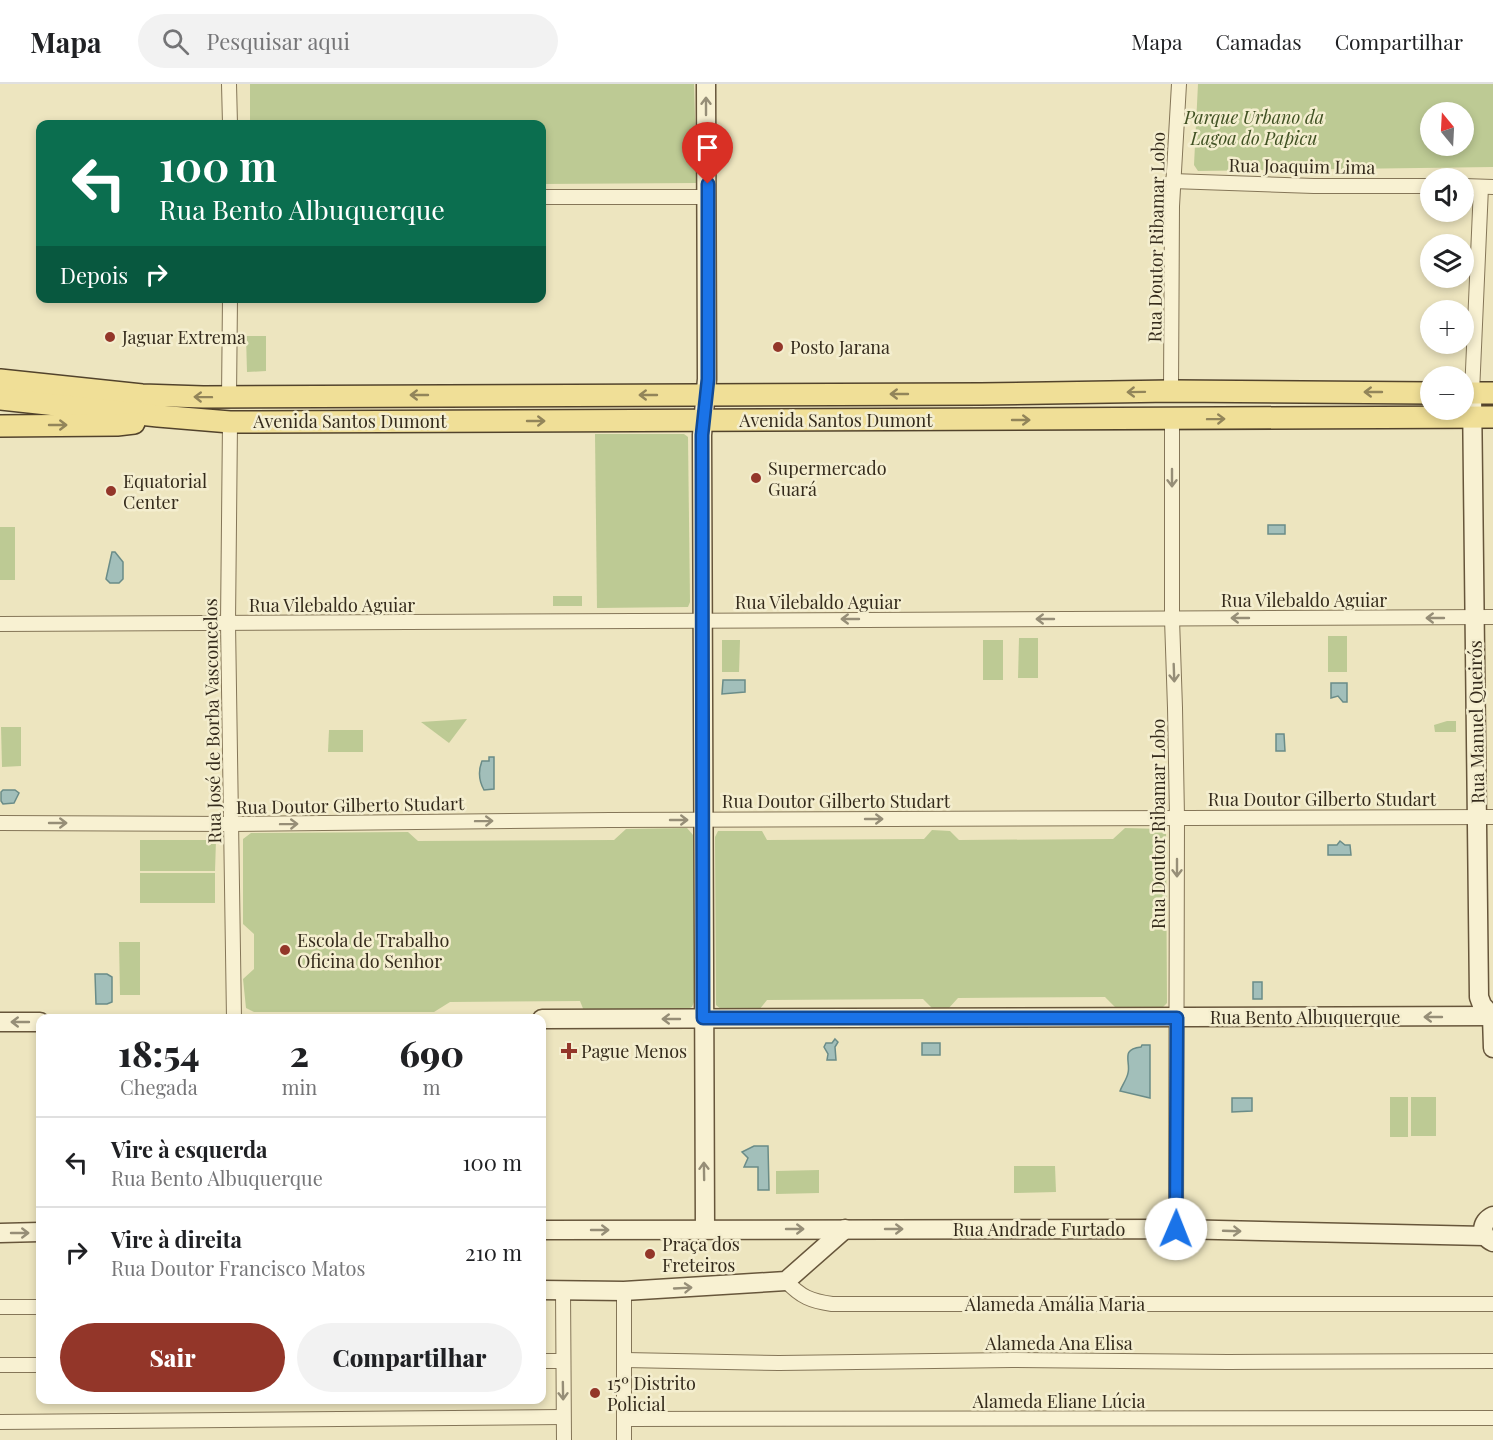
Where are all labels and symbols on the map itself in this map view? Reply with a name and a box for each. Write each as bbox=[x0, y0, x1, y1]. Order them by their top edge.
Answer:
one-way arrow bbox=[700, 96, 712, 116]
north arrow bbox=[1420, 102, 1474, 156]
park label: Parque Urbano da Lagoa do Papicu bbox=[1183, 105, 1324, 150]
pin bbox=[682, 122, 733, 184]
street label: Rua Doutor Ribamar Lobo bbox=[1142, 131, 1170, 342]
street label: Rua Joaquim Lima bbox=[1228, 153, 1376, 179]
place label: Jaguar Extrema bbox=[121, 325, 246, 349]
marker: Jaguar Extrema bbox=[103, 330, 117, 344]
place label: Posto Jarana bbox=[790, 335, 890, 359]
marker: Posto Jarana bbox=[771, 340, 785, 354]
one-way arrow bbox=[1126, 386, 1146, 398]
one-way arrow bbox=[1363, 386, 1383, 398]
one-way arrow bbox=[889, 388, 909, 399]
one-way arrow bbox=[409, 389, 429, 401]
one-way arrow bbox=[638, 389, 658, 401]
one-way arrow bbox=[193, 391, 213, 403]
street label: Avenida Santos Dumont bbox=[738, 408, 933, 432]
street label: Avenida Santos Dumont bbox=[252, 409, 447, 433]
one-way arrow bbox=[1205, 413, 1225, 425]
one-way arrow bbox=[1010, 414, 1030, 426]
one-way arrow bbox=[526, 415, 546, 427]
one-way arrow bbox=[48, 419, 68, 431]
place label: Supermercado Guará bbox=[768, 456, 887, 501]
one-way arrow bbox=[1166, 468, 1178, 488]
place label: Equatorial Center bbox=[123, 469, 207, 514]
marker: Supermercado Guará bbox=[749, 471, 763, 485]
marker: Equatorial Center bbox=[104, 484, 118, 498]
street label: Rua Vilebaldo Aguiar bbox=[1221, 588, 1387, 612]
street label: Rua Vilebaldo Aguiar bbox=[735, 590, 901, 614]
street label: Rua Vilebaldo Aguiar bbox=[249, 593, 415, 617]
street label: Rua José de Borba Vasconcelos bbox=[198, 598, 226, 844]
one-way arrow bbox=[1425, 612, 1445, 624]
one-way arrow bbox=[1035, 613, 1055, 625]
one-way arrow bbox=[1230, 613, 1250, 624]
one-way arrow bbox=[840, 614, 860, 625]
street label: Rua Manuel Queirós bbox=[1463, 640, 1489, 804]
one-way arrow bbox=[1168, 663, 1179, 682]
street label: Rua Doutor Ribamar Lobo bbox=[1146, 719, 1170, 929]
street label: Rua Doutor Gilberto Studart bbox=[1208, 787, 1437, 811]
street label: Rua Doutor Gilberto Studart bbox=[722, 789, 951, 813]
street label: Rua Doutor Gilberto Studart bbox=[236, 791, 465, 819]
one-way arrow bbox=[864, 813, 884, 825]
one-way arrow bbox=[669, 814, 689, 826]
one-way arrow bbox=[474, 815, 494, 827]
one-way arrow bbox=[48, 817, 68, 829]
one-way arrow bbox=[279, 818, 299, 829]
one-way arrow bbox=[1171, 857, 1183, 877]
place label: Escola de Trabalho Oficina do Senhor bbox=[297, 928, 449, 973]
marker: Escola de Trabalho Oficina do Senhor bbox=[278, 943, 292, 957]
street label: Rua Bento Albuquerque bbox=[1210, 1005, 1400, 1029]
one-way arrow bbox=[1424, 1011, 1444, 1023]
one-way arrow bbox=[662, 1013, 682, 1025]
one-way arrow bbox=[11, 1016, 31, 1028]
place label: Pague Menos bbox=[581, 1039, 687, 1063]
marker: Pague Menos bbox=[562, 1044, 576, 1058]
one-way arrow bbox=[698, 1161, 710, 1181]
position arrow bbox=[1144, 1197, 1208, 1261]
street label: Rua Andrade Furtado bbox=[953, 1217, 1125, 1241]
one-way arrow bbox=[784, 1223, 804, 1235]
one-way arrow bbox=[883, 1223, 903, 1235]
one-way arrow bbox=[589, 1224, 609, 1236]
one-way arrow bbox=[1222, 1225, 1242, 1236]
one-way arrow bbox=[10, 1227, 30, 1239]
place label: Praça dos Freteiros bbox=[662, 1232, 740, 1277]
marker: Praça dos Freteiros bbox=[643, 1247, 657, 1261]
one-way arrow bbox=[672, 1282, 692, 1293]
street label: Alameda Amália Maria bbox=[964, 1292, 1145, 1316]
street label: Alameda Ana Elisa bbox=[984, 1331, 1133, 1355]
place label: 15º Distrito Policial bbox=[607, 1371, 696, 1416]
one-way arrow bbox=[557, 1380, 569, 1400]
marker: 15º Distrito Policial bbox=[588, 1386, 602, 1400]
street label: Alameda Eliane Lúcia bbox=[972, 1389, 1146, 1413]

